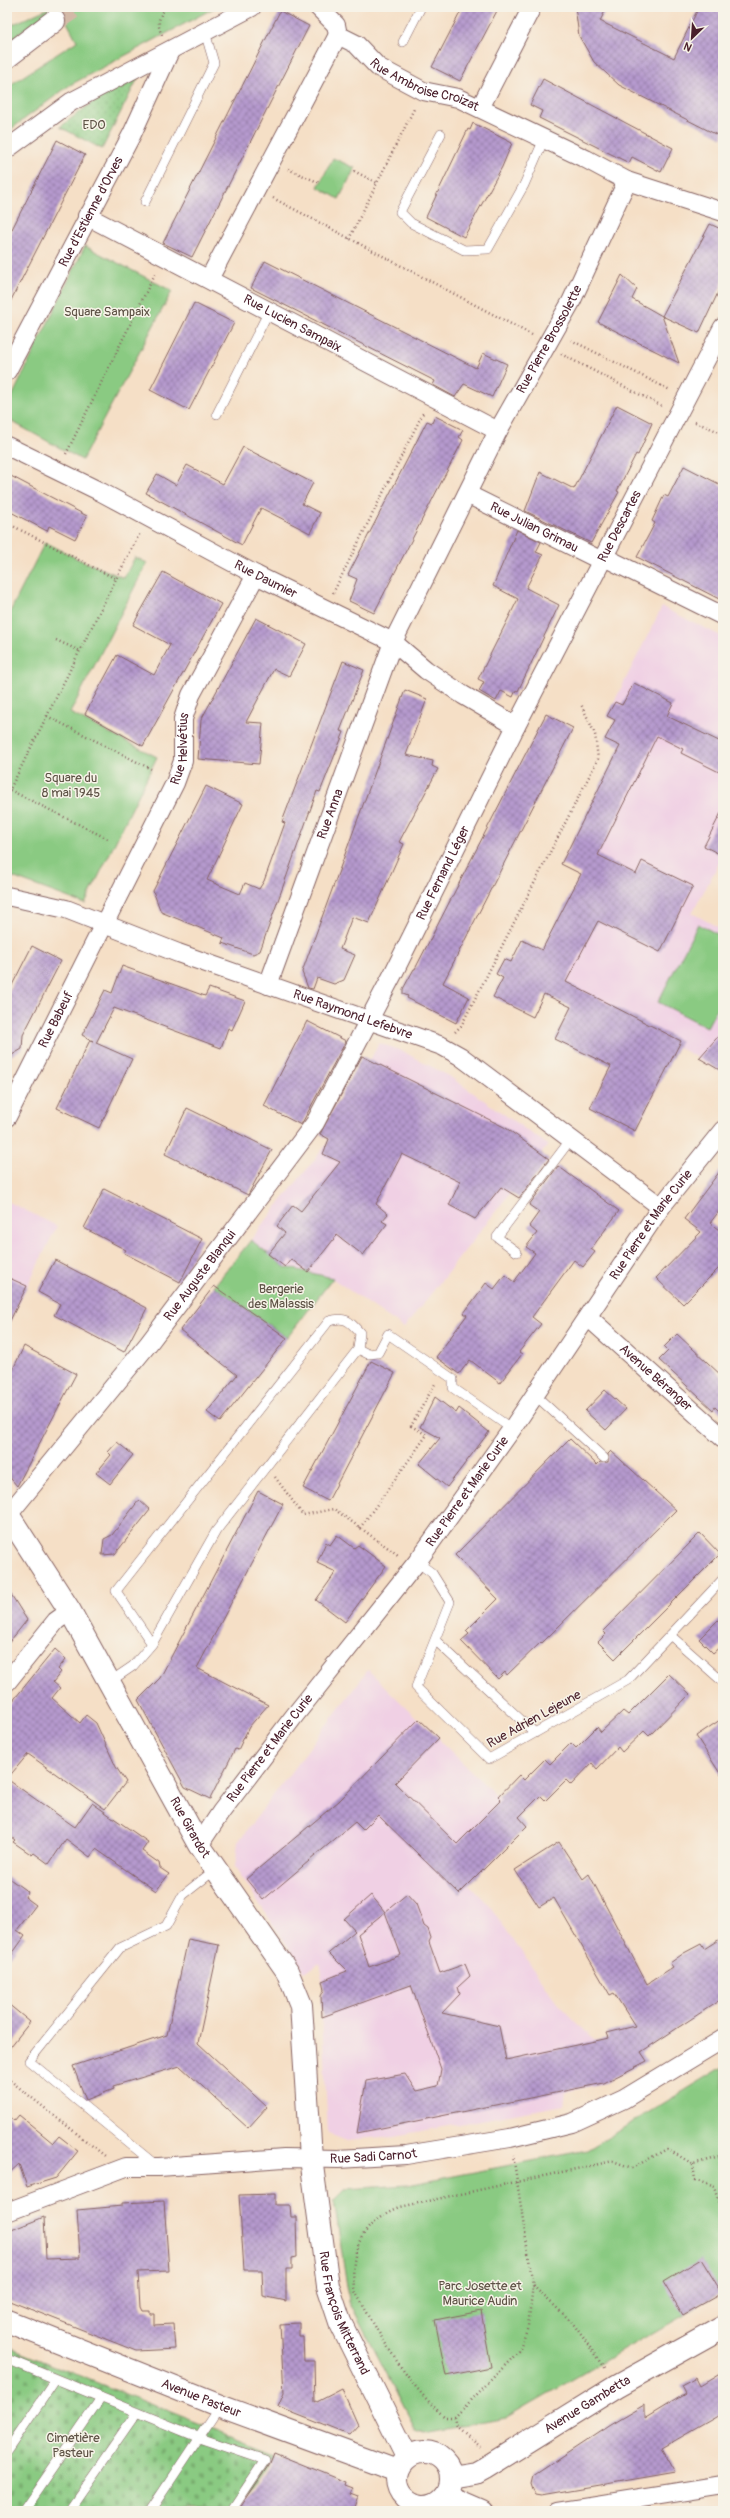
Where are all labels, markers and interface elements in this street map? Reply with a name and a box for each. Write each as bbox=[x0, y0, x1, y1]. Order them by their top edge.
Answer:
north arrow bbox=[672, 18, 712, 58]
text: N bbox=[681, 39, 694, 54]
street label: Rue Ambroise Croizat bbox=[366, 55, 482, 115]
park label: EDO bbox=[82, 117, 106, 133]
street label: Rue d'Estienne d'Orves bbox=[55, 154, 127, 270]
street label: Rue Pierre Brossolette bbox=[513, 282, 586, 396]
street label: Rue Lucien Sampaix bbox=[241, 291, 344, 356]
park label: Square Sampaix bbox=[64, 304, 150, 320]
street label: Rue Descartes bbox=[594, 488, 645, 565]
street label: Rue Julian Grimau bbox=[487, 499, 581, 556]
street label: Rue Daumier bbox=[231, 557, 300, 602]
street label: Rue Helvétius bbox=[167, 710, 193, 787]
park label: Square du 8 mai 1945 bbox=[42, 770, 100, 801]
street label: Rue Anna bbox=[314, 787, 347, 841]
street label: Rue Fernand Léger bbox=[413, 823, 473, 923]
street label: Rue Raymond Lefebvre bbox=[291, 986, 415, 1043]
street label: Rue Babeuf bbox=[35, 988, 77, 1051]
street label: Rue Pierre et Marie Curie bbox=[606, 1166, 696, 1283]
street label: Rue Auguste Blanqui bbox=[161, 1227, 239, 1324]
park label: Bergerie des Malassis bbox=[248, 1281, 314, 1312]
street label: Avenue Béranger bbox=[616, 1341, 696, 1415]
street label: Rue Pierre et Marie Curie bbox=[423, 1433, 512, 1550]
street label: Rue Adrien Lejeune bbox=[484, 1686, 584, 1751]
street label: Rue Pierre et Marie Curie bbox=[223, 1691, 317, 1805]
street label: Rue Girardot bbox=[166, 1794, 214, 1862]
street label: Rue Sadi Carnot bbox=[330, 2145, 419, 2167]
street label: Rue François Mitterrand bbox=[315, 2250, 373, 2377]
park label: Parc Josette et Maurice Audin bbox=[438, 2278, 523, 2309]
street label: Avenue Gambetta bbox=[541, 2372, 633, 2437]
street label: Avenue Pasteur bbox=[159, 2375, 244, 2421]
park label: Cimetière Pasteur bbox=[46, 2430, 100, 2461]

